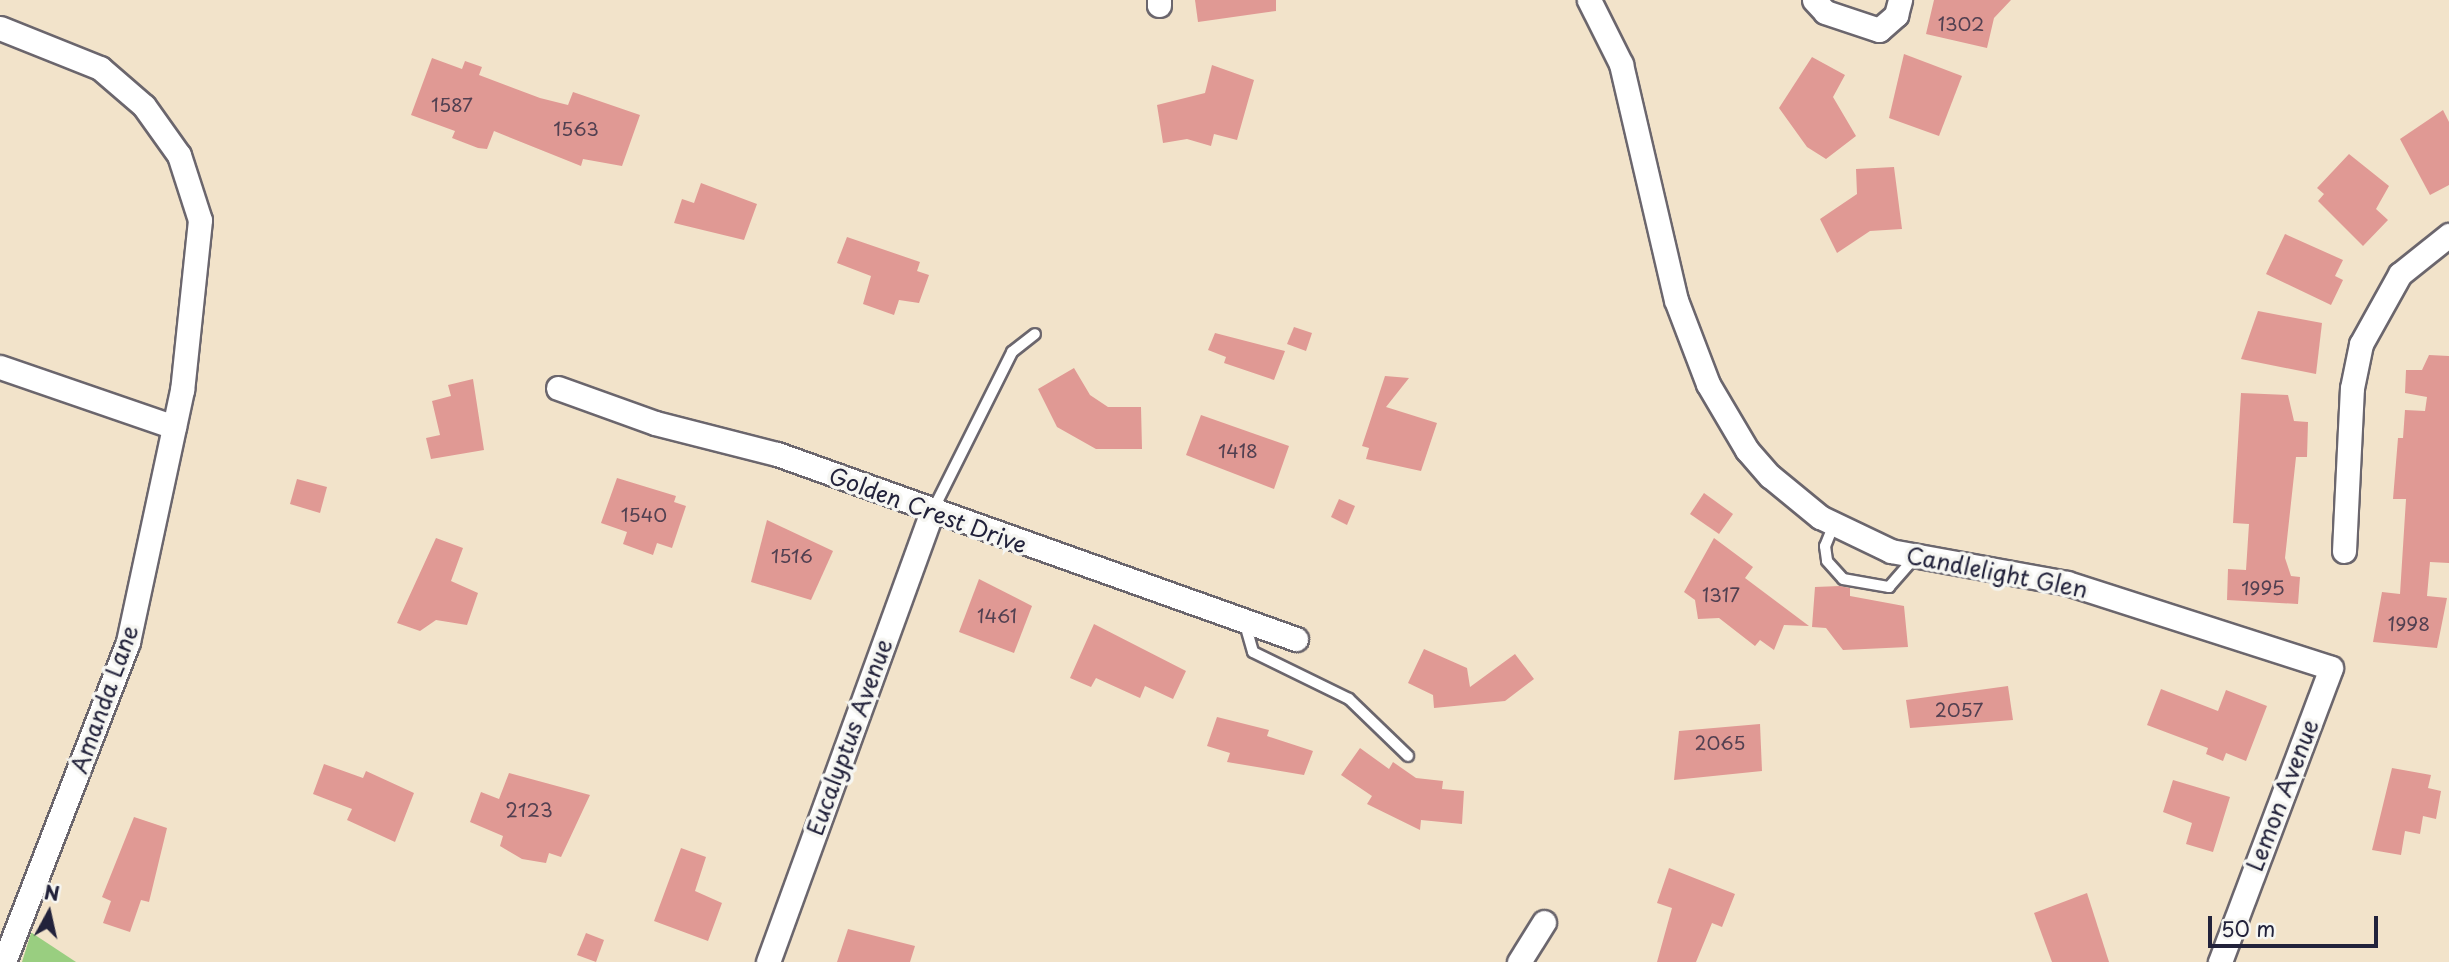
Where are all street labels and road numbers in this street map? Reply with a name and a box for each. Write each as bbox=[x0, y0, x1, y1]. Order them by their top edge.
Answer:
street label: Golden Crest Drive bbox=[825, 461, 1031, 559]
street label: Candlelight Glen bbox=[1904, 541, 2090, 603]
street label: Amanda Lane bbox=[65, 621, 143, 777]
street label: Eucalyptus Avenue bbox=[801, 636, 897, 838]
street label: Lemon Avenue bbox=[2241, 716, 2323, 874]

